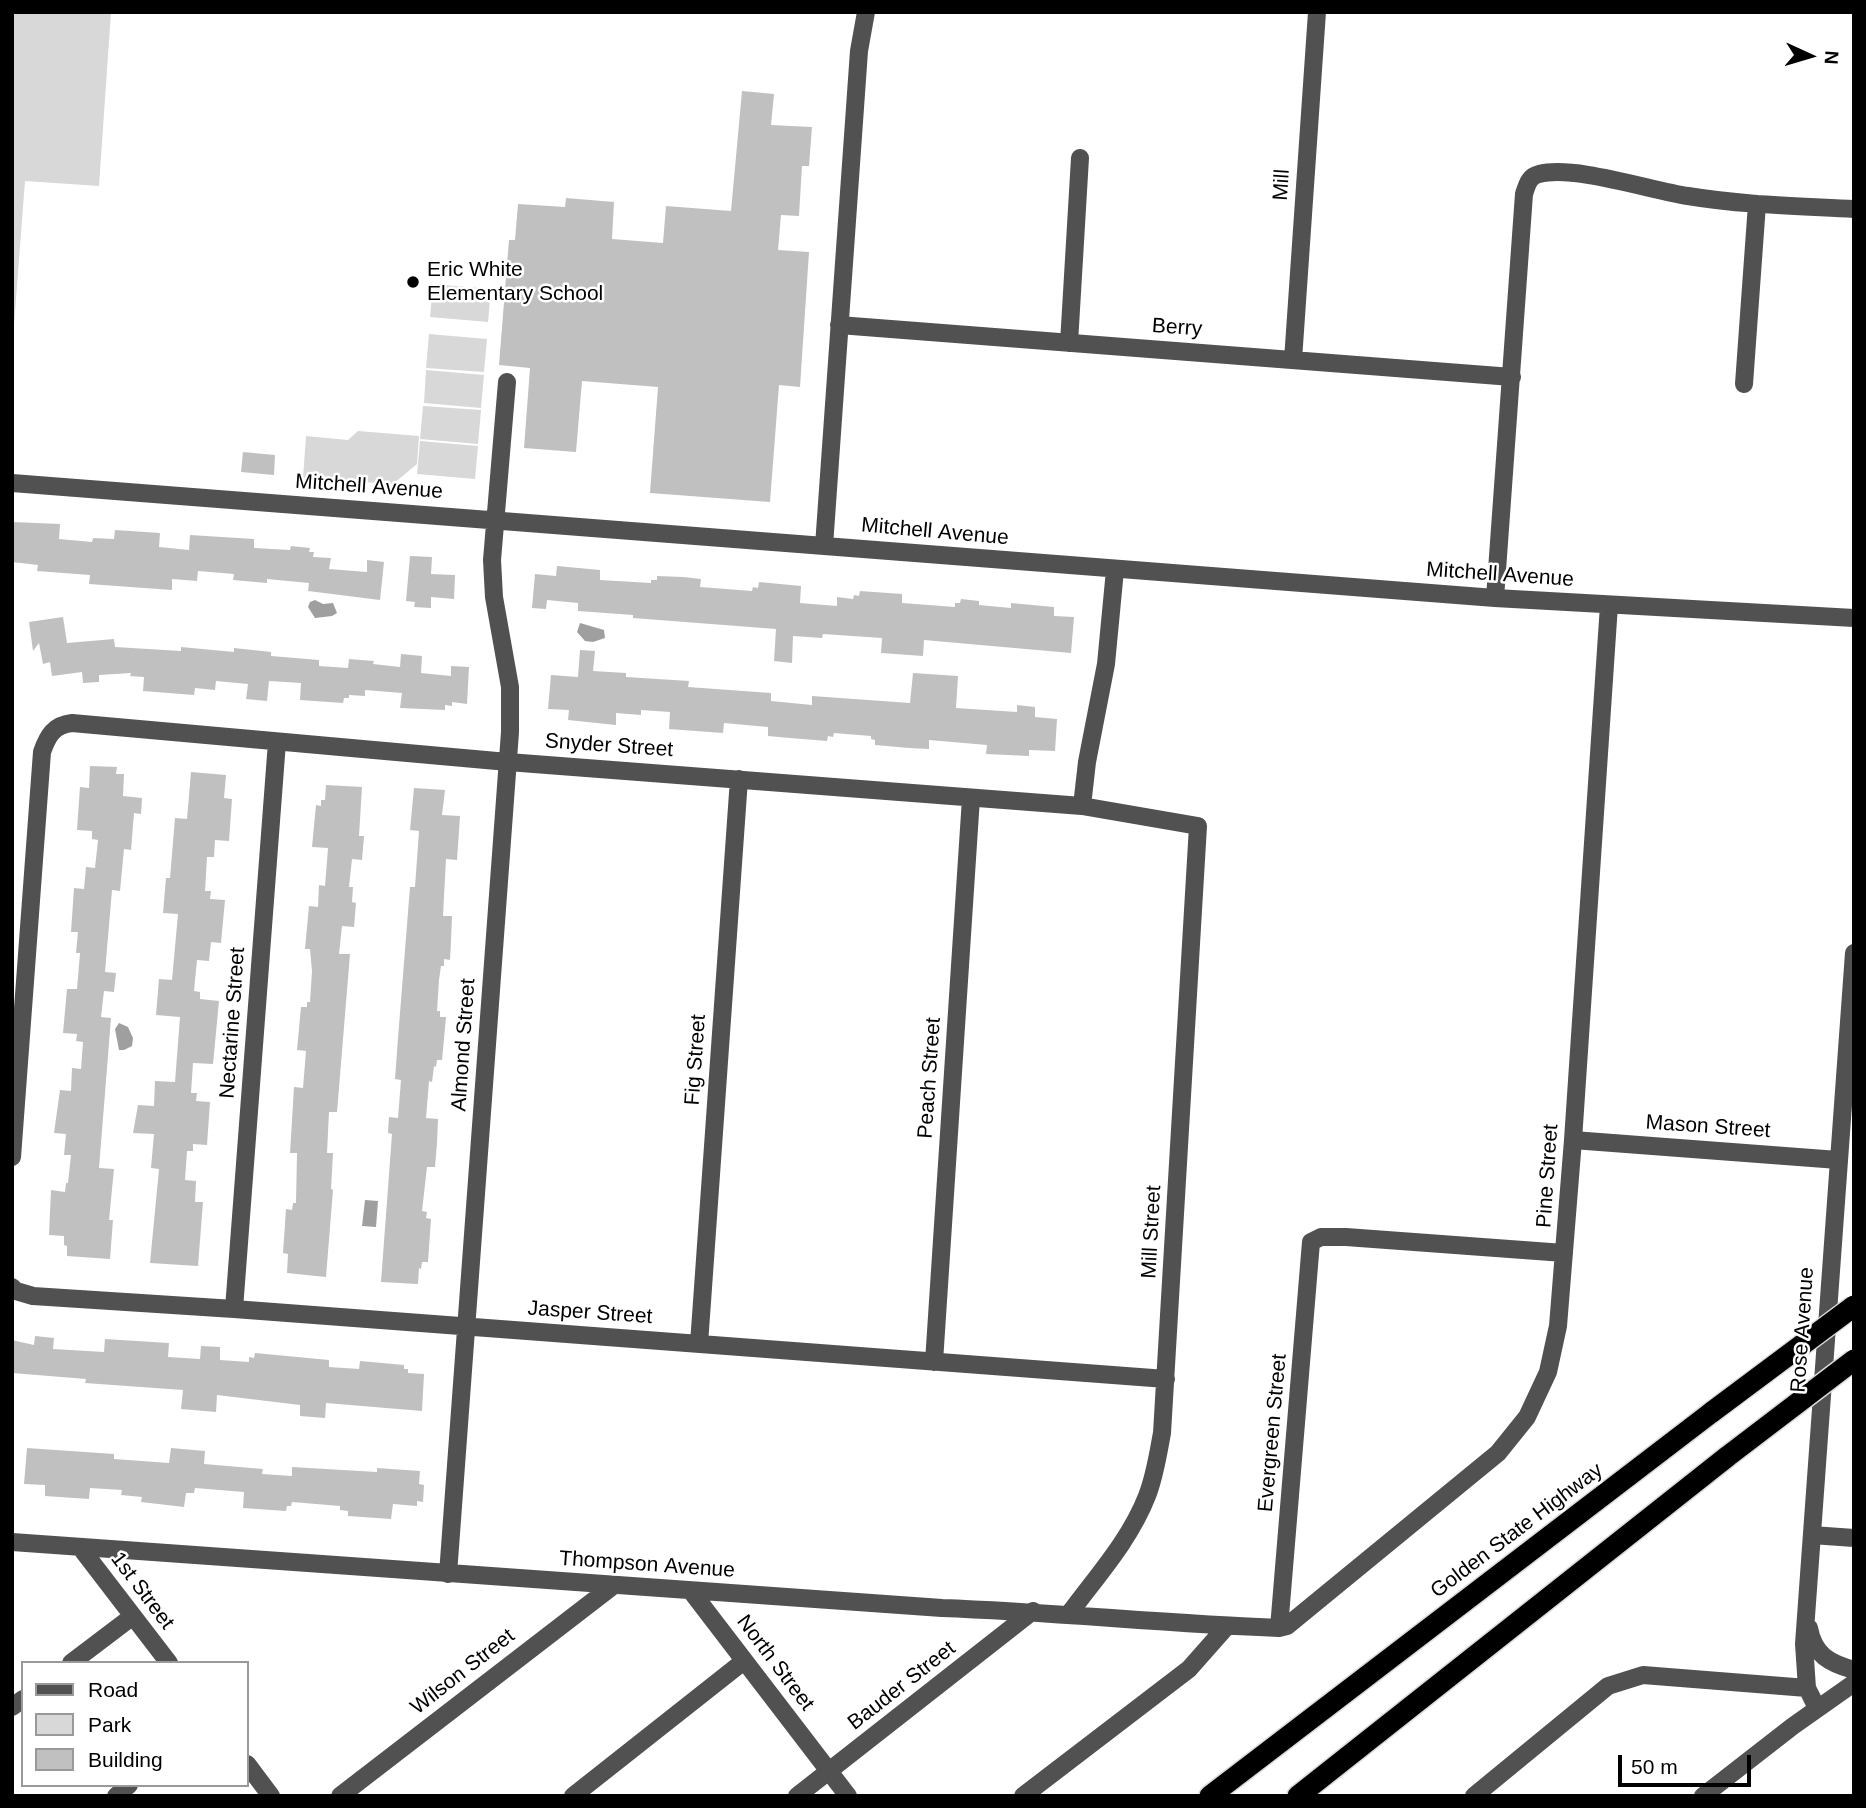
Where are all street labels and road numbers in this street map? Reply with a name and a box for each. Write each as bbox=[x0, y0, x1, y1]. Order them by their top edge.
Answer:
street label: Mill bbox=[1268, 168, 1296, 202]
street label: Berry bbox=[1151, 314, 1203, 342]
street label: Mitchell Avenue bbox=[294, 469, 444, 505]
street label: Mitchell Avenue bbox=[860, 513, 1010, 551]
street label: Mitchell Avenue bbox=[1425, 557, 1575, 593]
street label: Snyder Street bbox=[544, 729, 674, 763]
street label: Nectarine Street bbox=[215, 946, 251, 1100]
street label: Almond Street bbox=[447, 978, 481, 1112]
street label: Fig Street bbox=[680, 1014, 712, 1106]
street label: Peach Street bbox=[913, 1017, 947, 1139]
street label: Mason Street bbox=[1645, 1110, 1771, 1144]
street label: Pine Street bbox=[1532, 1123, 1564, 1229]
street label: Mill Street bbox=[1137, 1185, 1167, 1279]
street label: Rose Avenue bbox=[1786, 1266, 1820, 1394]
street label: Jasper Street bbox=[527, 1296, 653, 1330]
street label: Evergreen Street bbox=[1254, 1353, 1292, 1513]
street label: Golden State Highway bbox=[1426, 1458, 1608, 1604]
street label: Thompson Avenue bbox=[558, 1546, 736, 1584]
street label: 1st Street bbox=[105, 1548, 179, 1634]
street label: North Street bbox=[731, 1610, 819, 1716]
street label: Wilson Street bbox=[406, 1624, 520, 1720]
street label: Bauder Street bbox=[843, 1636, 961, 1736]

